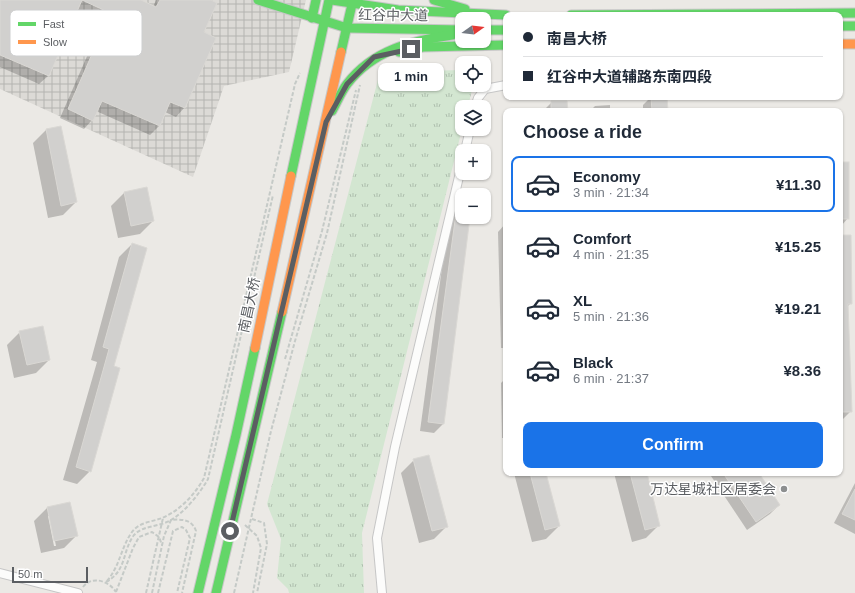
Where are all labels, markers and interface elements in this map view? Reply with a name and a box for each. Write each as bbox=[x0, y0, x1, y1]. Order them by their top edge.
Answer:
street label: 红谷中大道 bbox=[358, 6, 428, 24]
legend bbox=[10, 10, 142, 56]
north arrow bbox=[455, 12, 491, 48]
map controls bbox=[455, 12, 491, 224]
text: Fast bbox=[43, 18, 64, 30]
text: 南昌大桥 bbox=[547, 30, 607, 47]
text: Slow bbox=[43, 36, 67, 48]
route end bbox=[402, 40, 420, 58]
button: locate bbox=[455, 56, 491, 92]
callout: 1 min bbox=[378, 63, 444, 91]
text: 红谷中大道辅路东南四段 bbox=[547, 68, 712, 85]
text: 1 min bbox=[394, 69, 428, 84]
button: layers bbox=[455, 100, 491, 136]
text: Choose a ride bbox=[523, 122, 642, 142]
button: + bbox=[455, 144, 491, 180]
icon: car bbox=[525, 166, 561, 202]
text: Economy bbox=[573, 168, 641, 185]
text: ¥11.30 bbox=[776, 176, 821, 193]
text: 3 min · 21:34 bbox=[573, 185, 649, 200]
button: − bbox=[455, 188, 491, 224]
icon: car bbox=[525, 228, 561, 264]
text: Comfort bbox=[573, 230, 631, 247]
text: ¥15.25 bbox=[775, 238, 821, 255]
text: 4 min · 21:35 bbox=[573, 247, 649, 262]
street label: 南昌大桥 bbox=[235, 276, 263, 334]
icon: car bbox=[525, 290, 561, 326]
text: XL bbox=[573, 292, 592, 309]
text: ¥19.21 bbox=[775, 300, 821, 317]
text: 5 min · 21:36 bbox=[573, 309, 649, 324]
icon: car bbox=[525, 352, 561, 388]
text: Black bbox=[573, 354, 613, 371]
text: ¥8.36 bbox=[783, 362, 821, 379]
text: 6 min · 21:37 bbox=[573, 371, 649, 386]
button: Confirm bbox=[523, 422, 823, 468]
place label: 万达星城社区居委会 bbox=[650, 481, 776, 497]
marker: 万达星城社区居委会 bbox=[779, 484, 789, 494]
route start bbox=[221, 522, 239, 540]
scale bar bbox=[12, 565, 88, 584]
text: 50 m bbox=[18, 568, 42, 580]

